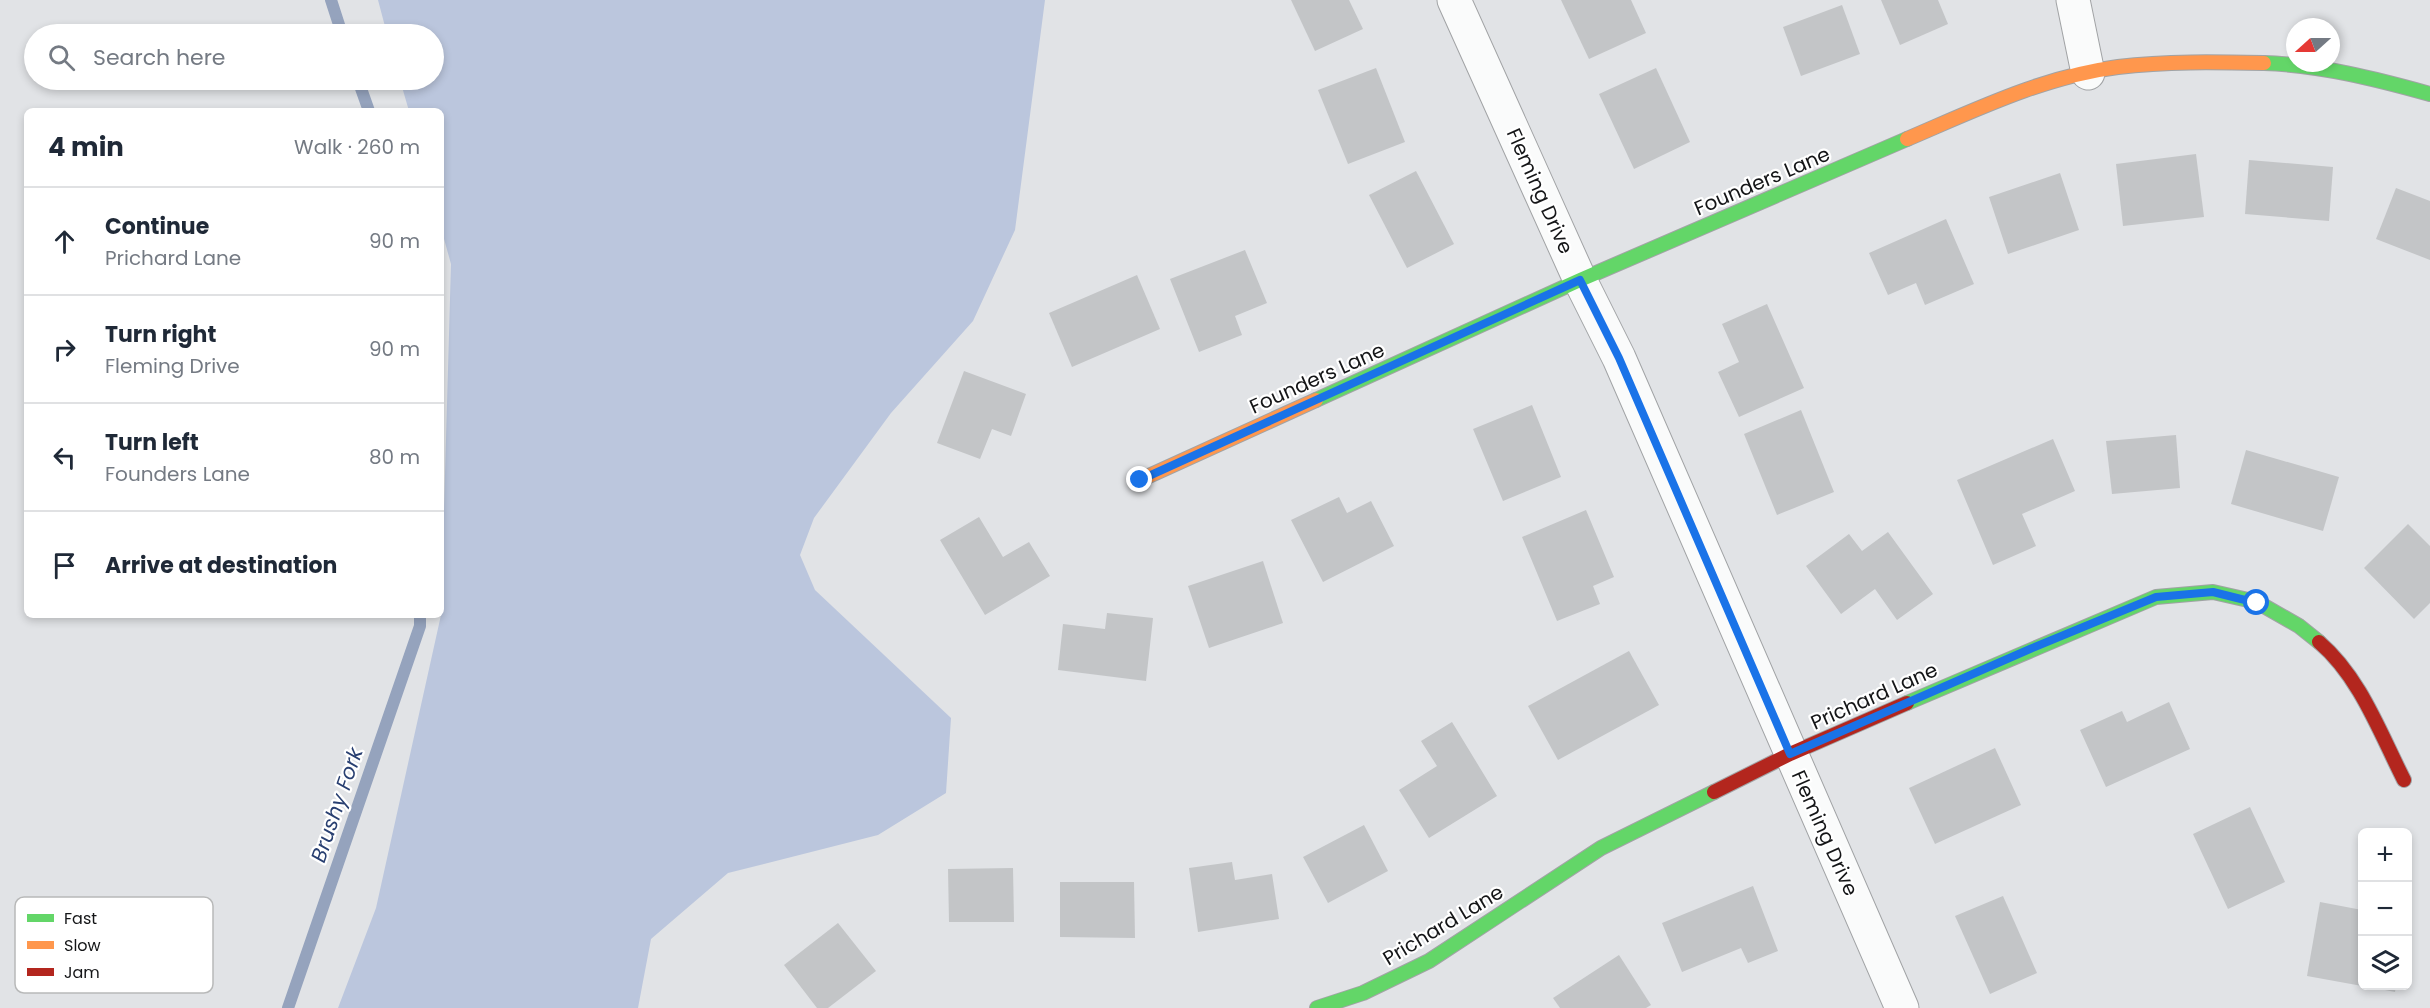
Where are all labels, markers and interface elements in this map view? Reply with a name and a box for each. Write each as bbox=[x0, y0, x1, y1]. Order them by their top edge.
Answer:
north arrow bbox=[2286, 18, 2340, 72]
search box bbox=[24, 24, 444, 90]
icon: search bbox=[45, 41, 78, 74]
text: Search here bbox=[93, 42, 226, 73]
street label: Fleming Drive bbox=[1500, 124, 1580, 258]
text: 4 min bbox=[48, 129, 124, 165]
text: Walk · 260 m bbox=[294, 133, 420, 161]
street label: Founders Lane bbox=[1690, 140, 1834, 222]
text: Continue bbox=[105, 211, 209, 242]
icon: ahead bbox=[48, 225, 81, 258]
text: 90 m bbox=[369, 227, 420, 255]
text: Prichard Lane bbox=[105, 244, 241, 272]
text: Turn right bbox=[105, 319, 216, 350]
icon: right bbox=[48, 333, 81, 366]
text: 90 m bbox=[369, 335, 420, 363]
street label: Founders Lane bbox=[1245, 336, 1389, 420]
text: Fleming Drive bbox=[105, 352, 240, 380]
text: Turn left bbox=[105, 427, 199, 458]
icon: left bbox=[48, 441, 81, 474]
text: 80 m bbox=[369, 443, 420, 471]
text: Founders Lane bbox=[105, 460, 250, 488]
route end bbox=[1126, 466, 1152, 492]
icon: arrive bbox=[48, 549, 81, 582]
text: Arrive at destination bbox=[105, 550, 337, 581]
route start bbox=[2243, 589, 2269, 615]
street label: Prichard Lane bbox=[1806, 656, 1942, 736]
water label: Brushy Fork bbox=[303, 743, 370, 866]
street label: Fleming Drive bbox=[1785, 766, 1865, 900]
map controls bbox=[2358, 828, 2412, 990]
button: + bbox=[2358, 828, 2412, 882]
street label: Prichard Lane bbox=[1377, 878, 1509, 972]
button: − bbox=[2358, 882, 2412, 936]
legend bbox=[15, 897, 213, 993]
text: Fast bbox=[64, 907, 97, 930]
text: Slow bbox=[64, 934, 101, 957]
button: layers bbox=[2358, 936, 2412, 990]
text: Jam bbox=[64, 961, 100, 984]

